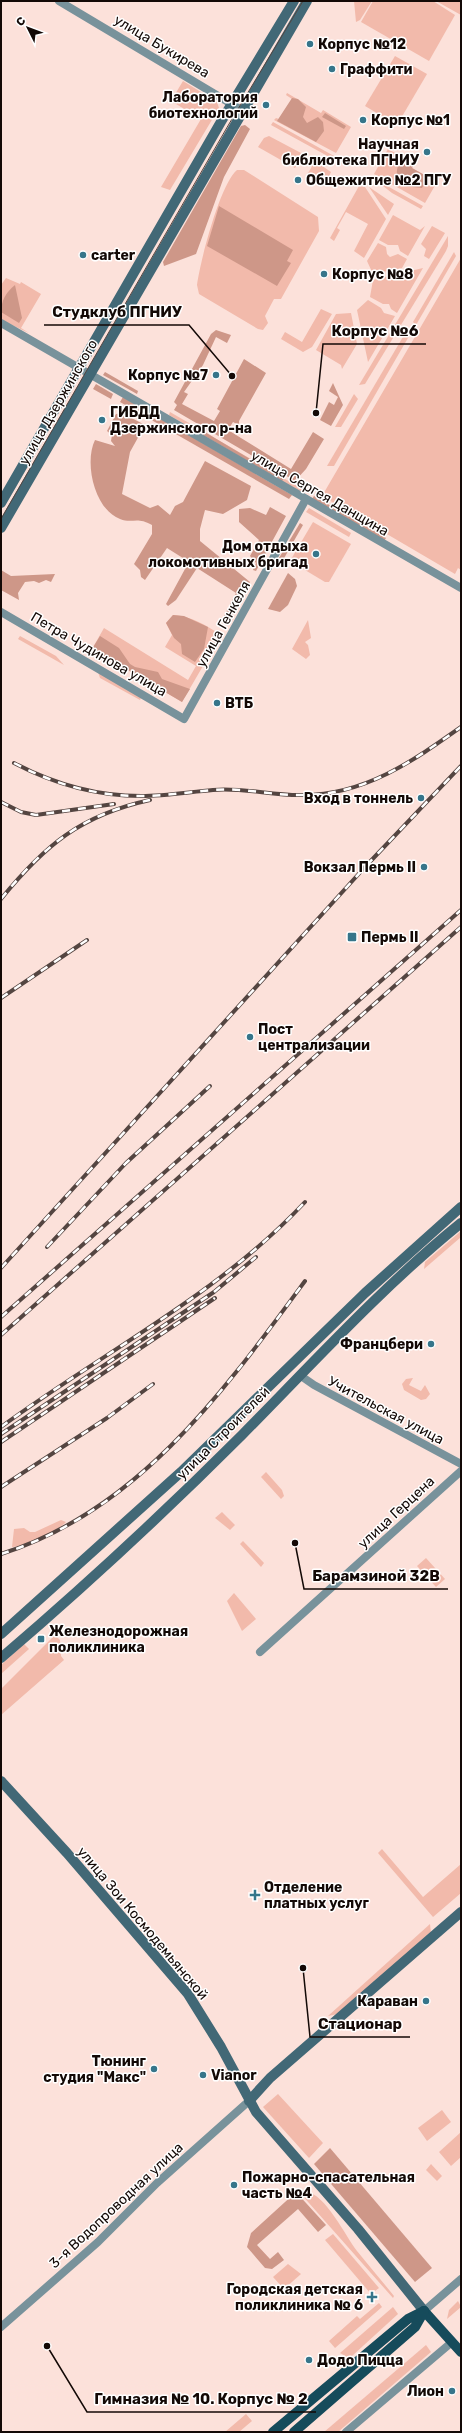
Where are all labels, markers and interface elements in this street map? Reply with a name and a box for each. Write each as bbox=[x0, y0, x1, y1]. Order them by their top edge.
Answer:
north arrow bbox=[8, 8, 48, 48]
street label: улица Букирева bbox=[111, 11, 212, 82]
text: С bbox=[14, 14, 29, 29]
place label: Корпус №12 bbox=[318, 36, 406, 53]
marker: Корпус №12 bbox=[305, 39, 315, 49]
place label: Граффити bbox=[340, 61, 412, 78]
marker: Граффити bbox=[327, 64, 337, 74]
place label: Лаборатория биотехнологий bbox=[149, 89, 258, 122]
marker: Лаборатория биотехнологий bbox=[261, 100, 271, 110]
place label: Корпус №1 bbox=[371, 112, 450, 129]
marker: Корпус №1 bbox=[358, 115, 368, 125]
place label: Научная библиотека ПГНИУ bbox=[282, 136, 420, 169]
marker: Научная библиотека ПГНИУ bbox=[422, 147, 432, 157]
place label: Общежитие №2 ПГУ bbox=[306, 172, 452, 189]
marker: Общежитие №2 ПГУ bbox=[293, 175, 303, 185]
place label: carter bbox=[91, 247, 136, 264]
marker: carter bbox=[78, 250, 88, 260]
place label: Корпус №8 bbox=[332, 266, 413, 283]
marker: Корпус №8 bbox=[319, 269, 329, 279]
callout: Студклуб ПГНИУ bbox=[44, 298, 189, 325]
text: Студклуб ПГНИУ bbox=[52, 303, 182, 321]
callout: Корпус №6 bbox=[323, 317, 426, 344]
text: Корпус №6 bbox=[332, 322, 419, 340]
street label: улица Дзержинского bbox=[16, 336, 101, 468]
place label: Корпус №7 bbox=[128, 367, 208, 384]
marker: Корпус №7 bbox=[211, 370, 221, 380]
place label: ГИБДД Дзержинского р-на bbox=[110, 404, 252, 437]
marker: ГИБДД Дзержинского р-на bbox=[97, 415, 107, 425]
street label: улица Сергея Данщина bbox=[248, 447, 392, 540]
place label: Дом отдыха локомотивных бригад bbox=[148, 538, 308, 571]
marker: Дом отдыха локомотивных бригад bbox=[311, 549, 321, 559]
street label: улица Генкеля bbox=[193, 578, 254, 670]
street label: Петра Чудинова улица bbox=[28, 609, 170, 700]
place label: ВТБ bbox=[225, 695, 254, 712]
marker: ВТБ bbox=[212, 698, 222, 708]
place label: Вход в тоннель bbox=[304, 790, 413, 807]
marker: Вход в тоннель bbox=[416, 793, 426, 803]
place label: Вокзал Пермь II bbox=[304, 859, 416, 876]
marker: Вокзал Пермь II bbox=[419, 862, 429, 872]
place label: Пермь II bbox=[361, 929, 419, 946]
marker: Пермь II bbox=[346, 931, 358, 943]
place label: Пост централизации bbox=[258, 1021, 370, 1054]
marker: Пост централизации bbox=[245, 1032, 255, 1042]
place label: Францбери bbox=[340, 1336, 423, 1353]
marker: Францбери bbox=[426, 1339, 436, 1349]
street label: Учительская улица bbox=[325, 1373, 447, 1448]
street label: улица Строителей bbox=[173, 1383, 273, 1483]
street label: улица Герцена bbox=[355, 1473, 438, 1552]
callout: Барамзиной 32В bbox=[304, 1562, 448, 1589]
text: Барамзиной 32В bbox=[312, 1567, 440, 1585]
place label: Железнодорожная поликлиника bbox=[49, 1623, 188, 1656]
marker: Железнодорожная поликлиника bbox=[36, 1634, 46, 1644]
street label: улица Зои Космодемьянской bbox=[74, 1843, 212, 2003]
place label: Отделение платных услуг bbox=[264, 1879, 370, 1912]
marker: Отделение платных услуг bbox=[249, 1889, 261, 1901]
place label: Караван bbox=[357, 1993, 418, 2010]
marker: Караван bbox=[421, 1996, 431, 2006]
callout: Стационар bbox=[310, 2010, 410, 2037]
text: Стационар bbox=[318, 2015, 402, 2033]
place label: Тюнинг студия "Макс" bbox=[43, 2053, 147, 2086]
marker: Тюнинг студия "Макс" bbox=[149, 2064, 159, 2074]
place label: Vianor bbox=[211, 2067, 257, 2084]
marker: Vianor bbox=[198, 2070, 208, 2080]
street label: 3-я Водопроводная улица bbox=[46, 2139, 187, 2272]
place label: Пожарно-спасательная часть №4 bbox=[242, 2169, 415, 2202]
marker: Пожарно-спасательная часть №4 bbox=[229, 2180, 239, 2190]
place label: Городская детская поликлиника № 6 bbox=[226, 2281, 363, 2314]
marker: Городская детская поликлиника № 6 bbox=[366, 2291, 378, 2303]
place label: Додо Пицца bbox=[317, 2352, 403, 2369]
marker: Додо Пицца bbox=[304, 2355, 314, 2365]
place label: Лион bbox=[407, 2383, 444, 2400]
callout: Гимназия № 10. Корпус № 2 bbox=[87, 2385, 316, 2412]
marker: Лион bbox=[447, 2386, 457, 2396]
text: Гимназия № 10. Корпус № 2 bbox=[94, 2390, 308, 2408]

